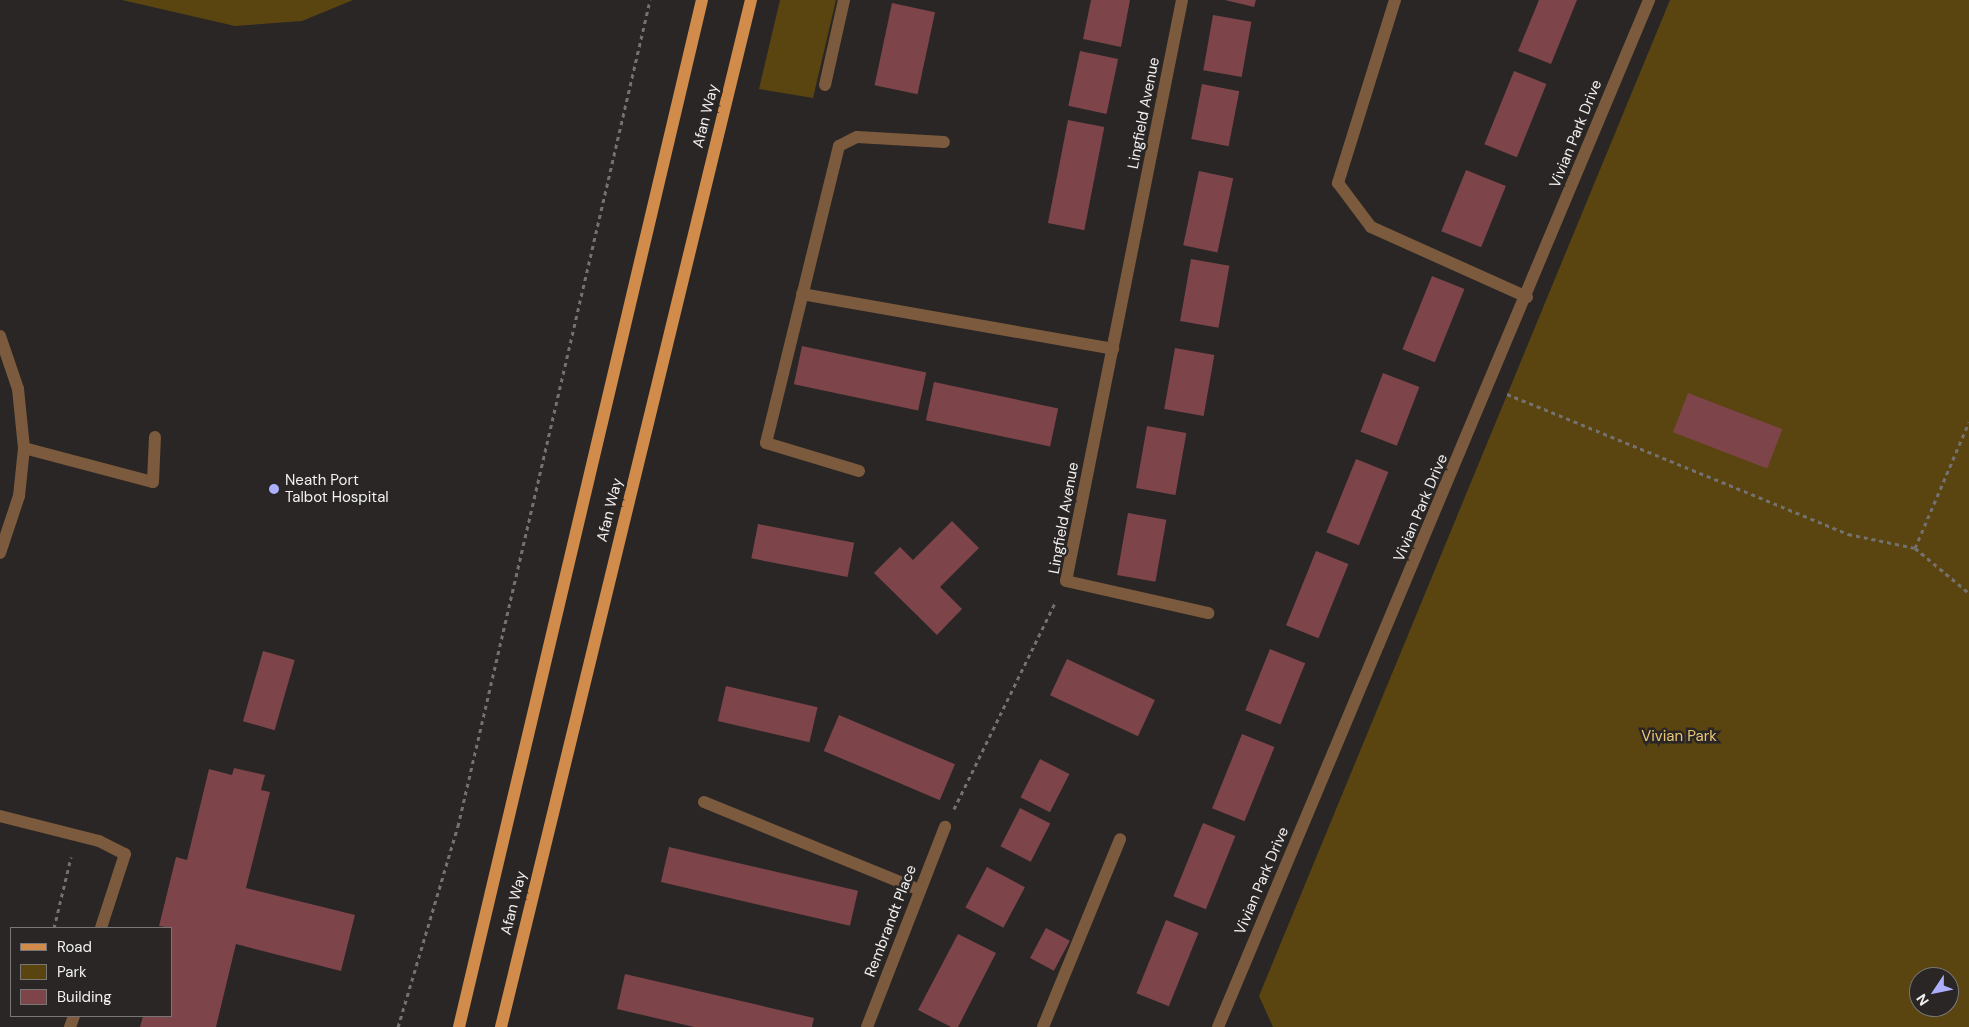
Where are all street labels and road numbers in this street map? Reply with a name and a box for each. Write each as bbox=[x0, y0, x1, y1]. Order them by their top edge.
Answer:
street label: Lingfield Avenue bbox=[1124, 56, 1164, 170]
street label: Vivian Park Drive bbox=[1546, 77, 1606, 191]
street label: Afan Way bbox=[689, 82, 723, 150]
street label: Vivian Park Drive bbox=[1390, 452, 1452, 564]
street label: Lingfield Avenue bbox=[1045, 461, 1083, 575]
street label: Afan Way bbox=[593, 476, 627, 544]
street label: Vivian Park Drive bbox=[1231, 825, 1293, 937]
street label: Rembrandt Place bbox=[861, 862, 921, 980]
street label: Afan Way bbox=[497, 869, 531, 937]

